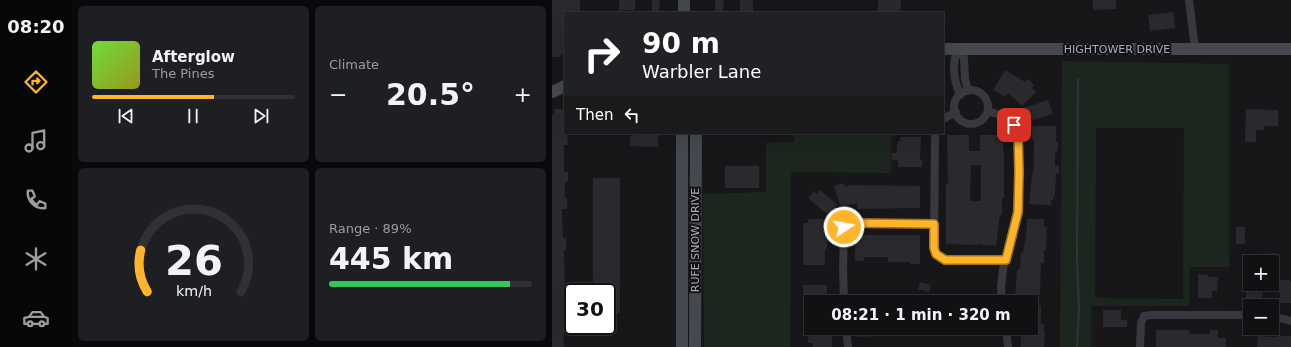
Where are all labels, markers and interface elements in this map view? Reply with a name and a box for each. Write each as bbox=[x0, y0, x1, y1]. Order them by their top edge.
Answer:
text: 08:20 bbox=[7, 16, 65, 37]
text: 90 m bbox=[642, 27, 720, 60]
icon: right bbox=[576, 28, 628, 80]
street label: HIGHTOWER DRIVE bbox=[1064, 43, 1170, 56]
text: Afterglow bbox=[152, 48, 235, 66]
text: Climate bbox=[329, 57, 379, 72]
text: Warbler Lane bbox=[642, 61, 761, 82]
text: The Pines bbox=[152, 66, 215, 81]
icon: directions bbox=[22, 68, 50, 96]
text: 20.5° bbox=[386, 77, 475, 112]
text: − bbox=[329, 82, 347, 107]
text: + bbox=[514, 82, 532, 107]
icon: left bbox=[621, 104, 643, 126]
icon: previous bbox=[115, 105, 137, 127]
icon: pause bbox=[182, 105, 204, 127]
icon: next bbox=[250, 105, 272, 127]
text: Then bbox=[576, 106, 613, 124]
pin bbox=[997, 108, 1031, 142]
icon: arrive bbox=[1003, 114, 1025, 136]
icon: music bbox=[22, 127, 50, 155]
icon: phone bbox=[22, 186, 50, 214]
street label: RUFE SNOW DRIVE bbox=[689, 188, 702, 292]
position arrow bbox=[823, 206, 865, 248]
text: Range · 89% bbox=[329, 221, 412, 236]
text: 26 bbox=[165, 236, 222, 285]
text: 445 km bbox=[329, 241, 453, 276]
icon: climate bbox=[22, 245, 50, 273]
map controls bbox=[1243, 255, 1279, 335]
button: + bbox=[1243, 255, 1279, 291]
text: km/h bbox=[175, 283, 212, 299]
speed limit sign: 30 bbox=[564, 283, 616, 335]
button: − bbox=[1243, 299, 1279, 335]
icon: car bbox=[22, 304, 50, 332]
text: 08:21 · 1 min · 320 m bbox=[831, 306, 1011, 324]

